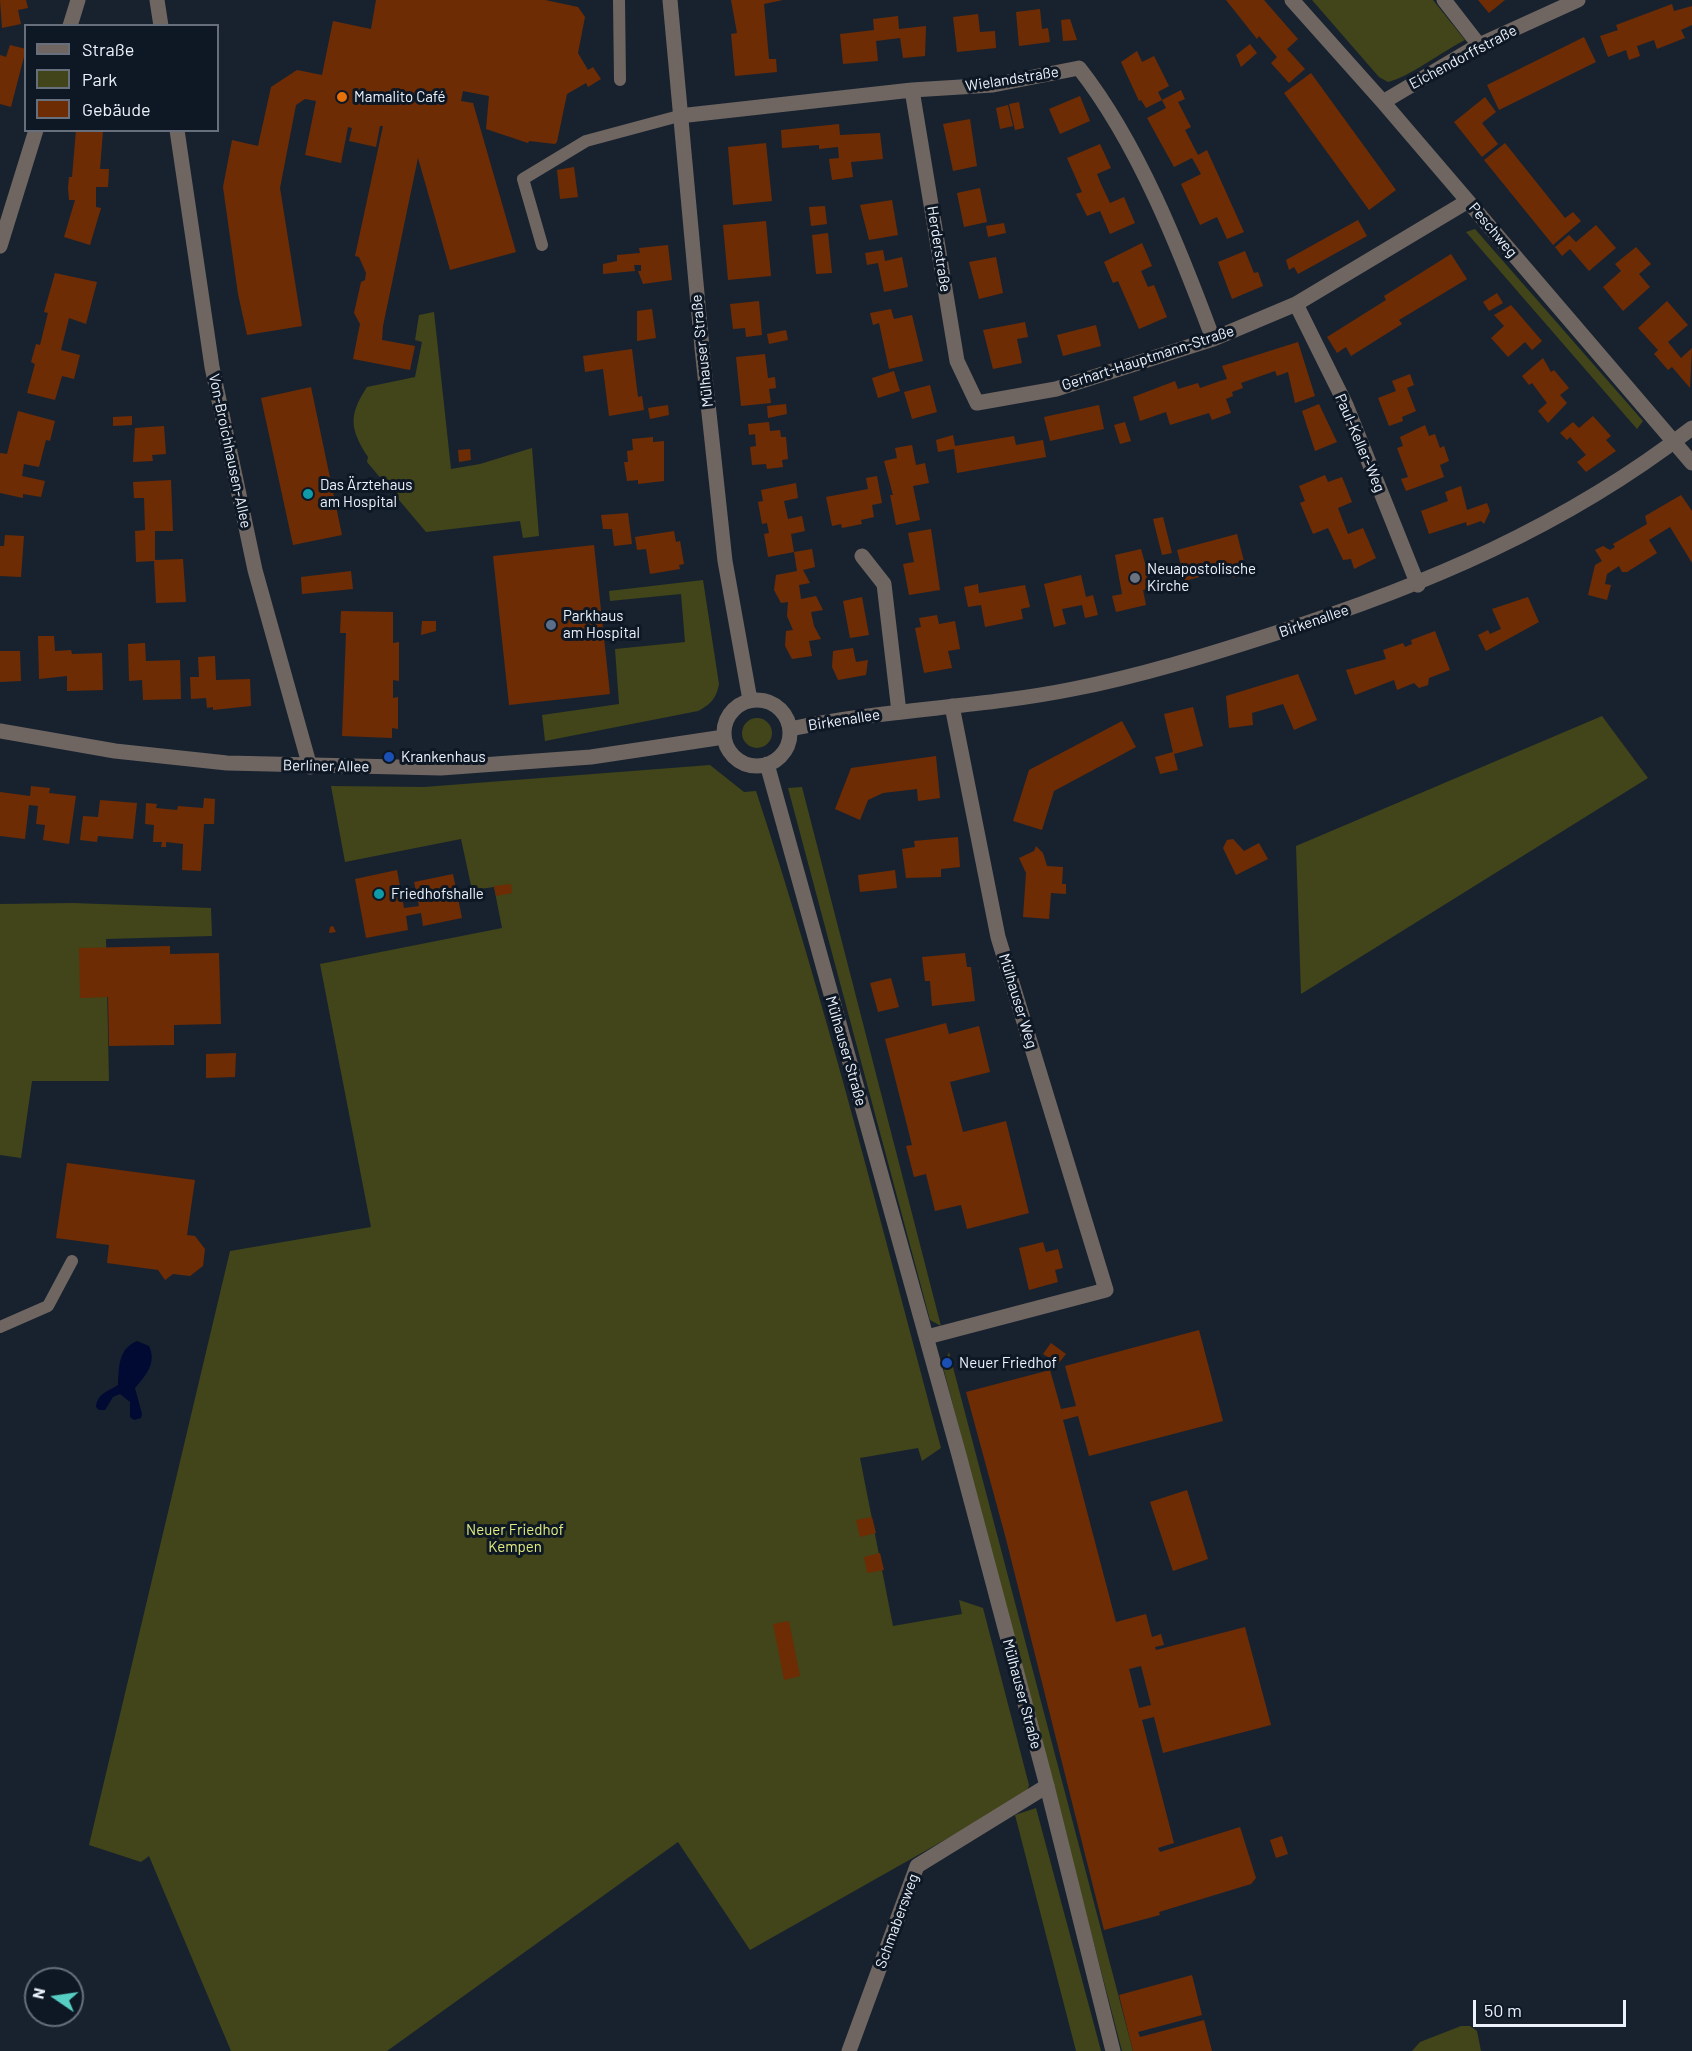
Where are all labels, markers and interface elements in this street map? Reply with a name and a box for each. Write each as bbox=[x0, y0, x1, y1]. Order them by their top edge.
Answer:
street label: Eichendorffstraße bbox=[1406, 21, 1520, 93]
legend bbox=[24, 24, 219, 132]
text: Straße bbox=[82, 38, 134, 60]
street label: Wielandstraße bbox=[964, 63, 1060, 95]
text: Park bbox=[82, 68, 117, 90]
place label: Mamalito Café bbox=[354, 88, 445, 106]
marker: Mamalito Café bbox=[335, 90, 349, 104]
text: Gebäude bbox=[82, 98, 151, 120]
street label: Peschweg bbox=[1465, 199, 1521, 261]
street label: Herderstraße bbox=[923, 205, 955, 293]
street label: Mülhauser Straße bbox=[687, 294, 717, 408]
street label: Gerhart-Hauptmann-Straße bbox=[1060, 322, 1236, 394]
street label: Von-Broichhausen-Allee bbox=[205, 372, 255, 530]
street label: Paul-Keller-Weg bbox=[1331, 391, 1389, 495]
place label: Das Ärztehaus am Hospital bbox=[320, 476, 413, 511]
marker: Das Ärztehaus am Hospital bbox=[301, 487, 315, 501]
place label: Neuapostolische Kirche bbox=[1147, 560, 1256, 595]
marker: Neuapostolische Kirche bbox=[1128, 571, 1142, 585]
street label: Birkenallee bbox=[1277, 601, 1351, 641]
place label: Parkhaus am Hospital bbox=[563, 607, 640, 642]
marker: Parkhaus am Hospital bbox=[544, 618, 558, 632]
street label: Birkenallee bbox=[807, 705, 881, 735]
place label: Krankenhaus bbox=[401, 748, 486, 766]
marker: Krankenhaus bbox=[382, 750, 396, 764]
street label: Berliner Allee bbox=[283, 756, 369, 776]
place label: Friedhofshalle bbox=[391, 885, 484, 903]
marker: Friedhofshalle bbox=[372, 887, 386, 901]
street label: Mülhauser Weg bbox=[995, 951, 1041, 1051]
street label: Mülhauser Straße bbox=[822, 994, 870, 1108]
place label: Neuer Friedhof bbox=[959, 1354, 1057, 1372]
marker: Neuer Friedhof bbox=[940, 1356, 954, 1370]
park label: Neuer Friedhof Kempen bbox=[466, 1521, 564, 1556]
street label: Mülhauser Straße bbox=[999, 1637, 1045, 1751]
street label: Schmabersweg bbox=[872, 1871, 922, 1971]
north arrow bbox=[24, 1967, 84, 2027]
text: N bbox=[27, 1986, 48, 2001]
scale bar bbox=[1476, 1988, 1629, 2026]
text: 50 m bbox=[1484, 1999, 1522, 2021]

